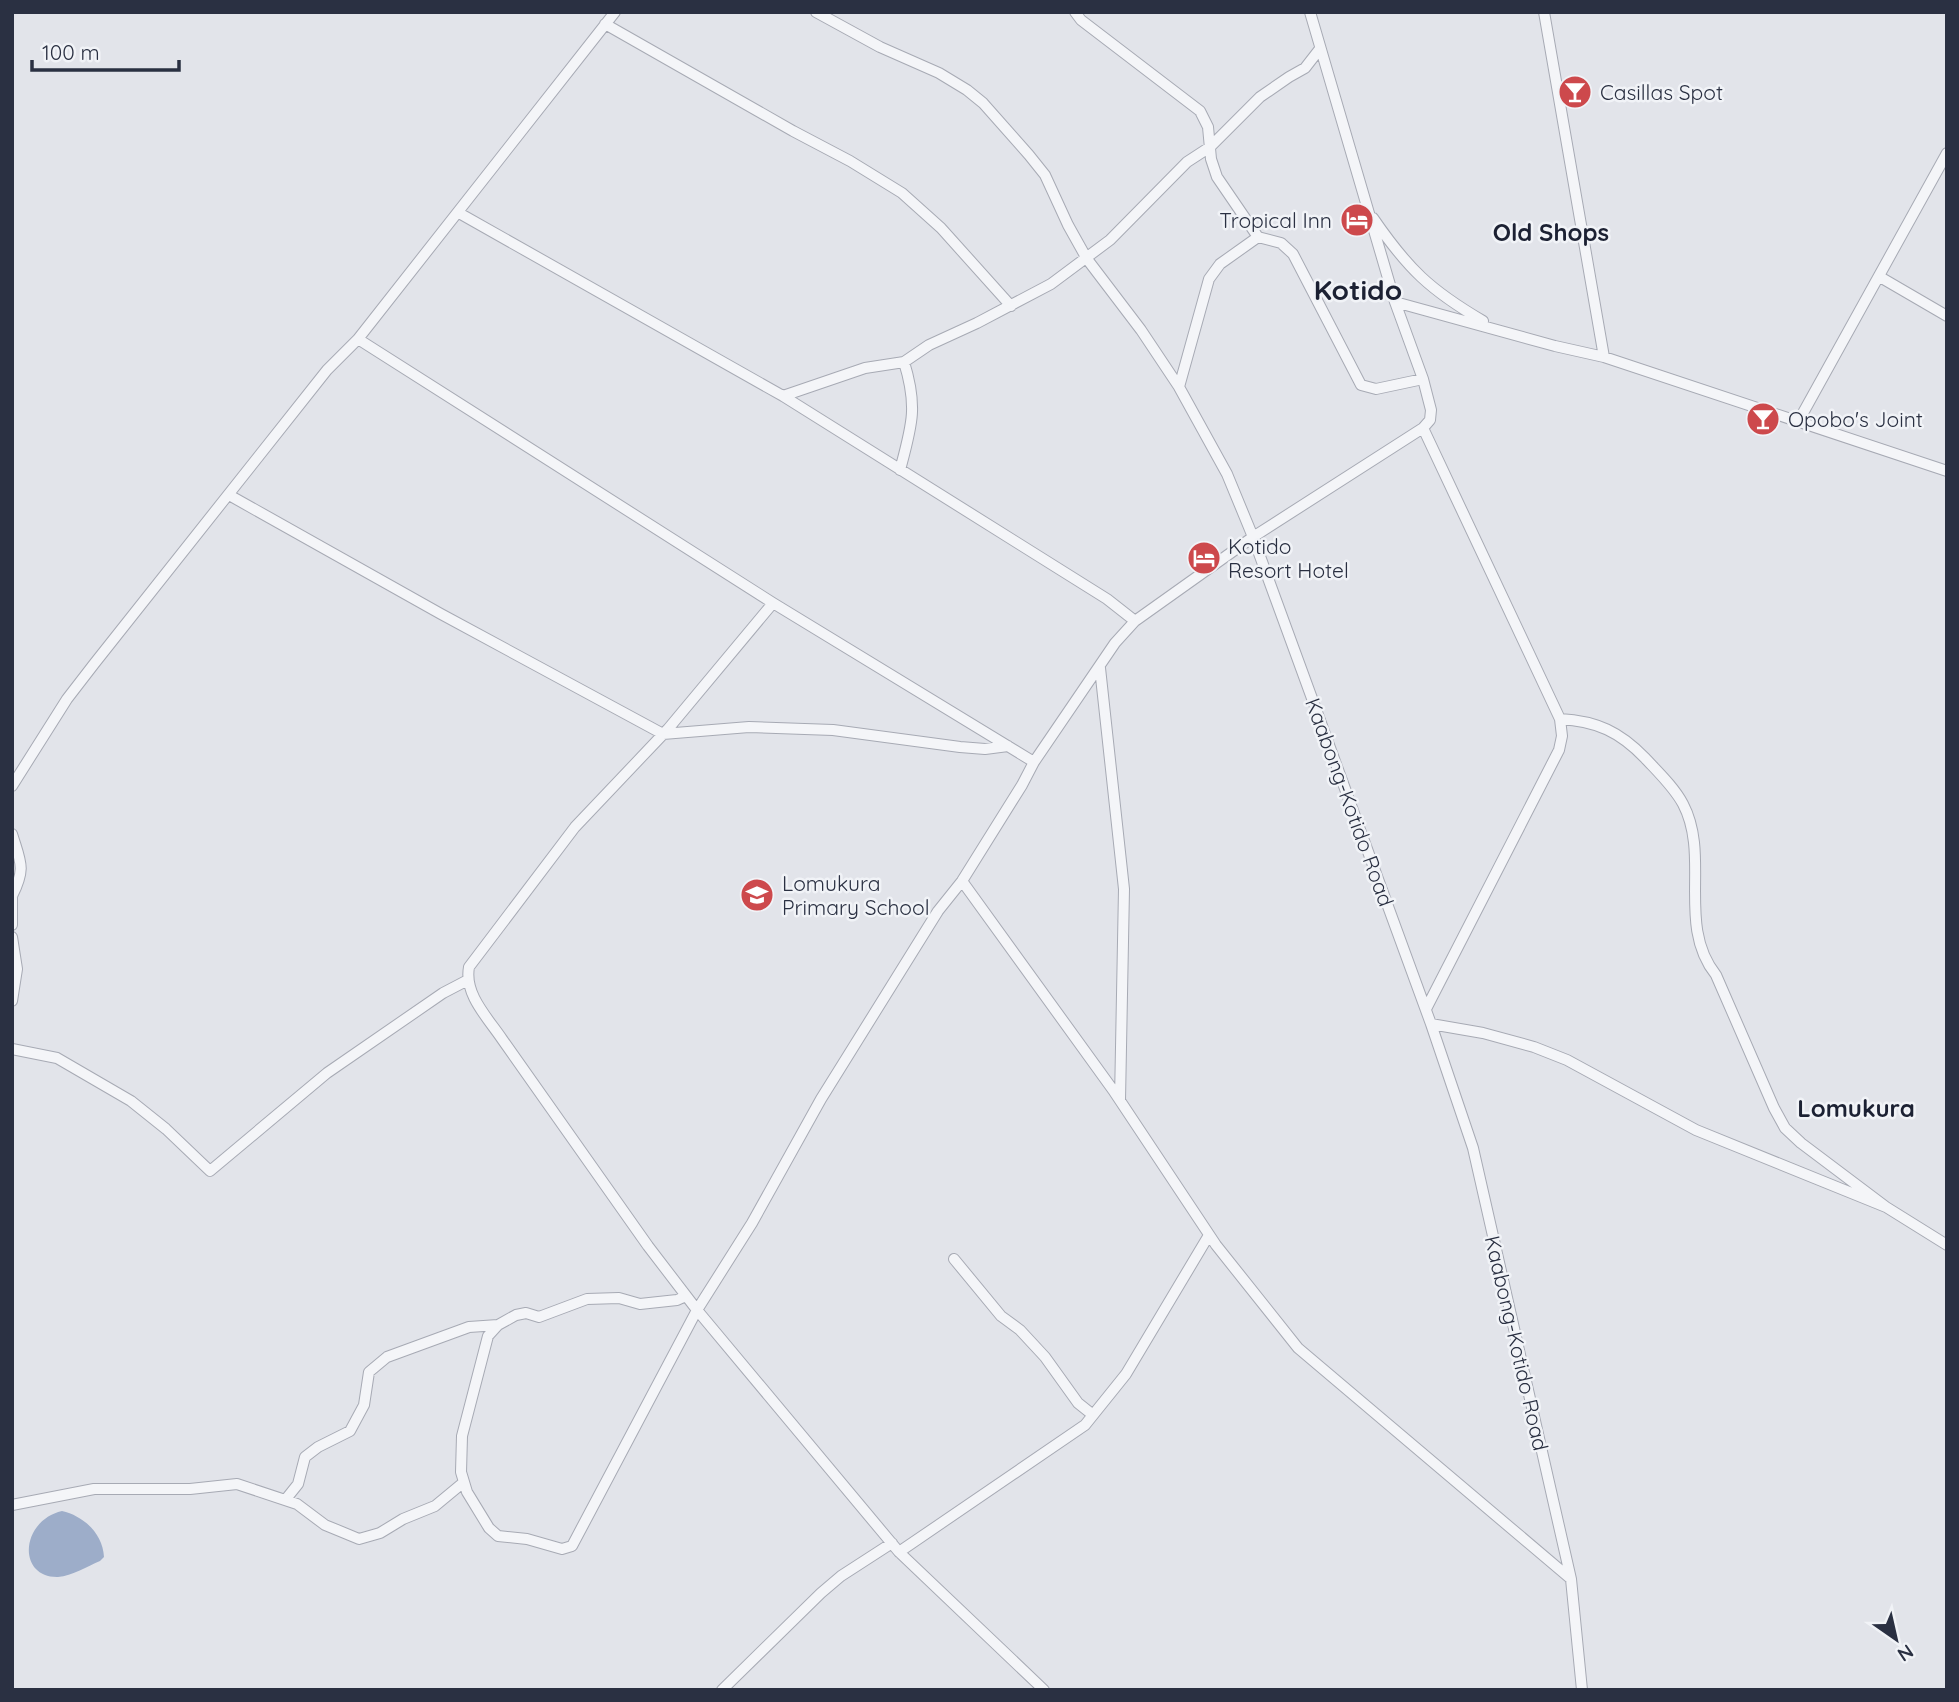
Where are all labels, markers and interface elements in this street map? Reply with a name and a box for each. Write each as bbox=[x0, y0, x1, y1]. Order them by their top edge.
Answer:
scale bar bbox=[32, 28, 178, 72]
text: 100 m bbox=[42, 39, 100, 65]
bar icon: Casillas Spot bbox=[1556, 73, 1594, 111]
place label: Casillas Spot bbox=[1600, 79, 1723, 105]
hotel icon: Tropical Inn bbox=[1338, 201, 1376, 239]
place label: Tropical Inn bbox=[1219, 207, 1332, 233]
district label: Old Shops bbox=[1493, 217, 1609, 247]
district label: Kotido bbox=[1314, 272, 1402, 307]
bar icon: Opobo's Joint bbox=[1744, 400, 1782, 438]
place label: Opobo's Joint bbox=[1788, 406, 1923, 432]
place label: Kotido Resort Hotel bbox=[1228, 533, 1349, 583]
hotel icon: Kotido Resort Hotel bbox=[1185, 539, 1223, 577]
street label: Kaabong-Kotido Road bbox=[1300, 694, 1400, 910]
place label: Lomukura Primary School bbox=[782, 870, 930, 920]
school or university icon: Lomukura Primary School bbox=[738, 876, 776, 914]
district label: Lomukura bbox=[1797, 1093, 1915, 1123]
street label: Kaabong-Kotido Road bbox=[1480, 1233, 1554, 1453]
north arrow bbox=[1861, 1604, 1931, 1674]
text: N bbox=[1893, 1639, 1918, 1667]

